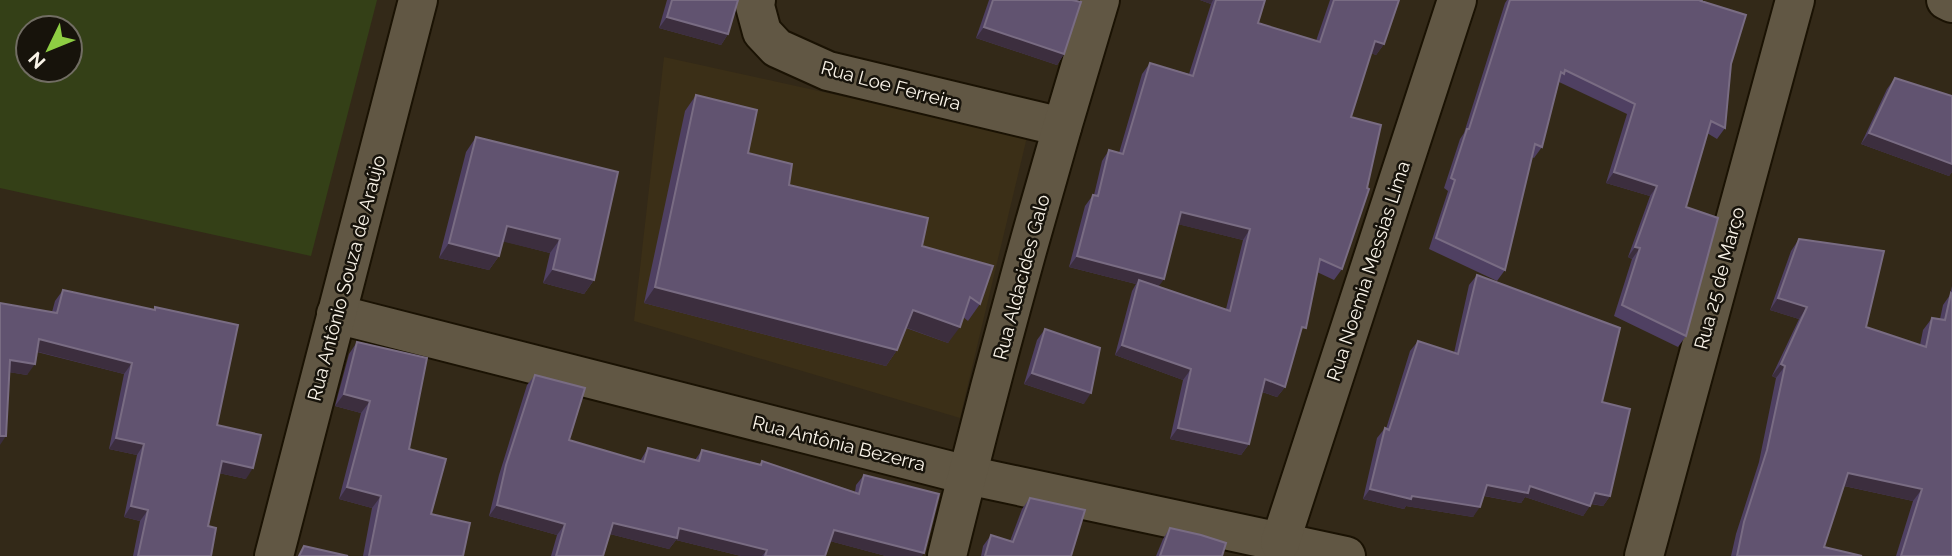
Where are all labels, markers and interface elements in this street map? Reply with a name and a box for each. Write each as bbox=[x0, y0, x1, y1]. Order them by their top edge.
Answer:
north arrow bbox=[14, 14, 84, 84]
text: N bbox=[24, 48, 50, 73]
street label: Rua Loe Ferreira bbox=[819, 56, 963, 114]
street label: Rua Antônio Souza de Araújo bbox=[303, 153, 389, 403]
street label: Rua Noemia Messias Lima bbox=[1322, 158, 1414, 384]
street label: Rua Aldacides Galo bbox=[988, 192, 1054, 362]
street label: Rua 25 de Março bbox=[1689, 204, 1749, 352]
street label: Rua Antônia Bezerra bbox=[750, 411, 928, 475]

